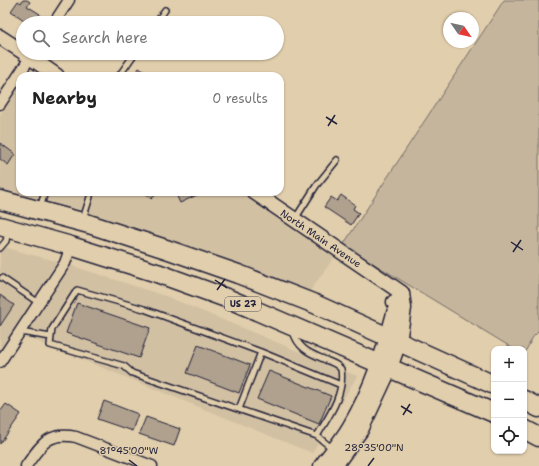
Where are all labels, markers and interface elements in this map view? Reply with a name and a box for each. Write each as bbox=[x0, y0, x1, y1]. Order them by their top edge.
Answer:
north arrow bbox=[443, 12, 479, 48]
search box bbox=[16, 16, 284, 60]
icon: search bbox=[30, 27, 52, 49]
text: Search here bbox=[62, 28, 148, 48]
text: Nearby bbox=[32, 87, 97, 109]
text: 0 results bbox=[212, 90, 268, 107]
street label: North Main Avenue bbox=[278, 206, 364, 271]
road number: US 27 bbox=[225, 297, 261, 311]
map controls bbox=[491, 346, 527, 454]
button: + bbox=[491, 346, 527, 382]
button: − bbox=[491, 382, 527, 418]
button: locate bbox=[491, 418, 527, 454]
text: 28°35'00"N bbox=[344, 441, 404, 454]
text: 81°45'00"W bbox=[100, 444, 159, 457]

